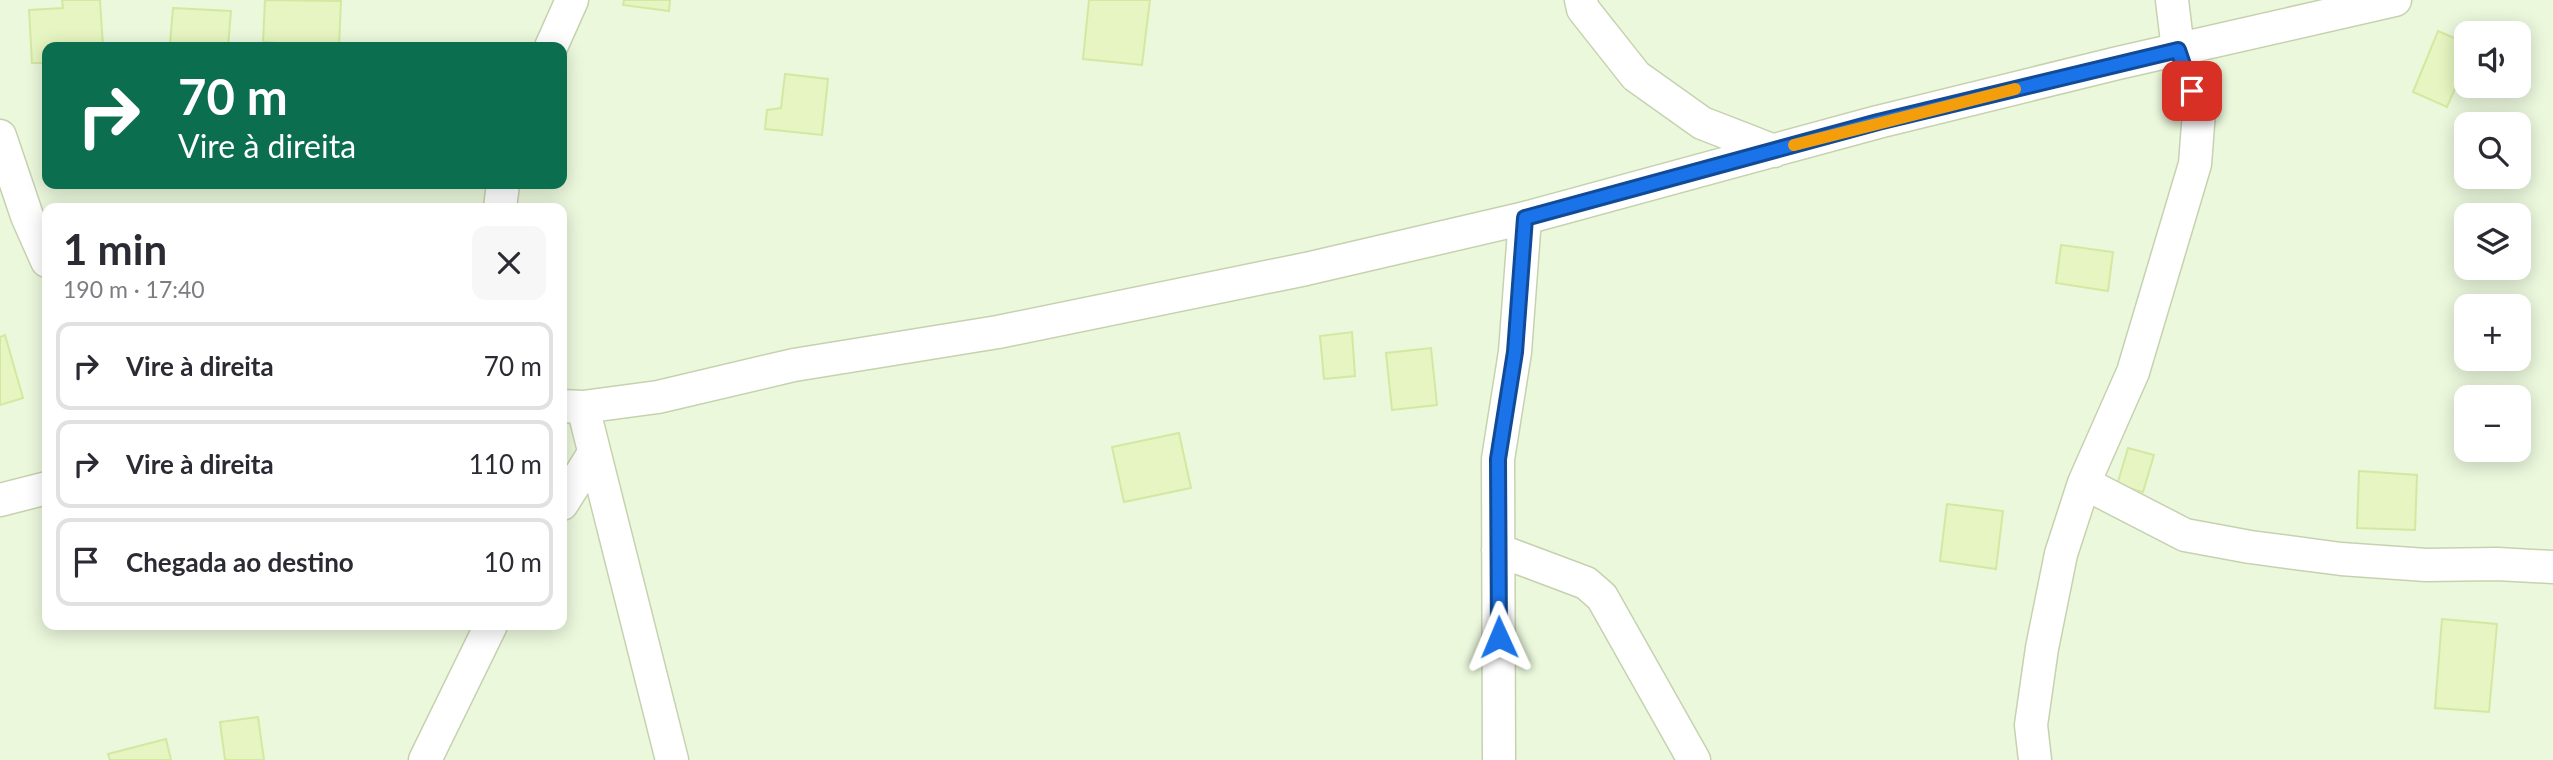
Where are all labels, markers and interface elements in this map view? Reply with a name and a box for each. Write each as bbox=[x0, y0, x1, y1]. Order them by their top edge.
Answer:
map controls bbox=[2454, 21, 2531, 462]
button: sound bbox=[2454, 21, 2531, 98]
pin bbox=[2162, 61, 2222, 121]
text: 70 m bbox=[178, 67, 288, 125]
icon: right bbox=[63, 70, 154, 161]
icon: arrive bbox=[2173, 72, 2211, 110]
button: search bbox=[2454, 112, 2531, 189]
text: Vire à direita bbox=[178, 126, 356, 165]
button: layers bbox=[2454, 203, 2531, 280]
text: 1 min bbox=[63, 224, 167, 274]
button: close bbox=[472, 226, 546, 300]
text: 190 m · 17:40 bbox=[63, 275, 205, 303]
button: + bbox=[2454, 294, 2531, 371]
icon: right bbox=[67, 347, 105, 385]
text: Vire à direita bbox=[126, 350, 274, 382]
text: 70 m bbox=[484, 350, 542, 382]
button: − bbox=[2454, 385, 2531, 462]
icon: right bbox=[67, 445, 105, 483]
text: Vire à direita bbox=[126, 448, 274, 480]
text: 110 m bbox=[469, 448, 542, 480]
icon: arrive bbox=[67, 543, 105, 581]
text: Chegada ao destino bbox=[126, 546, 354, 578]
text: 10 m bbox=[484, 546, 542, 578]
position arrow bbox=[1462, 600, 1536, 674]

